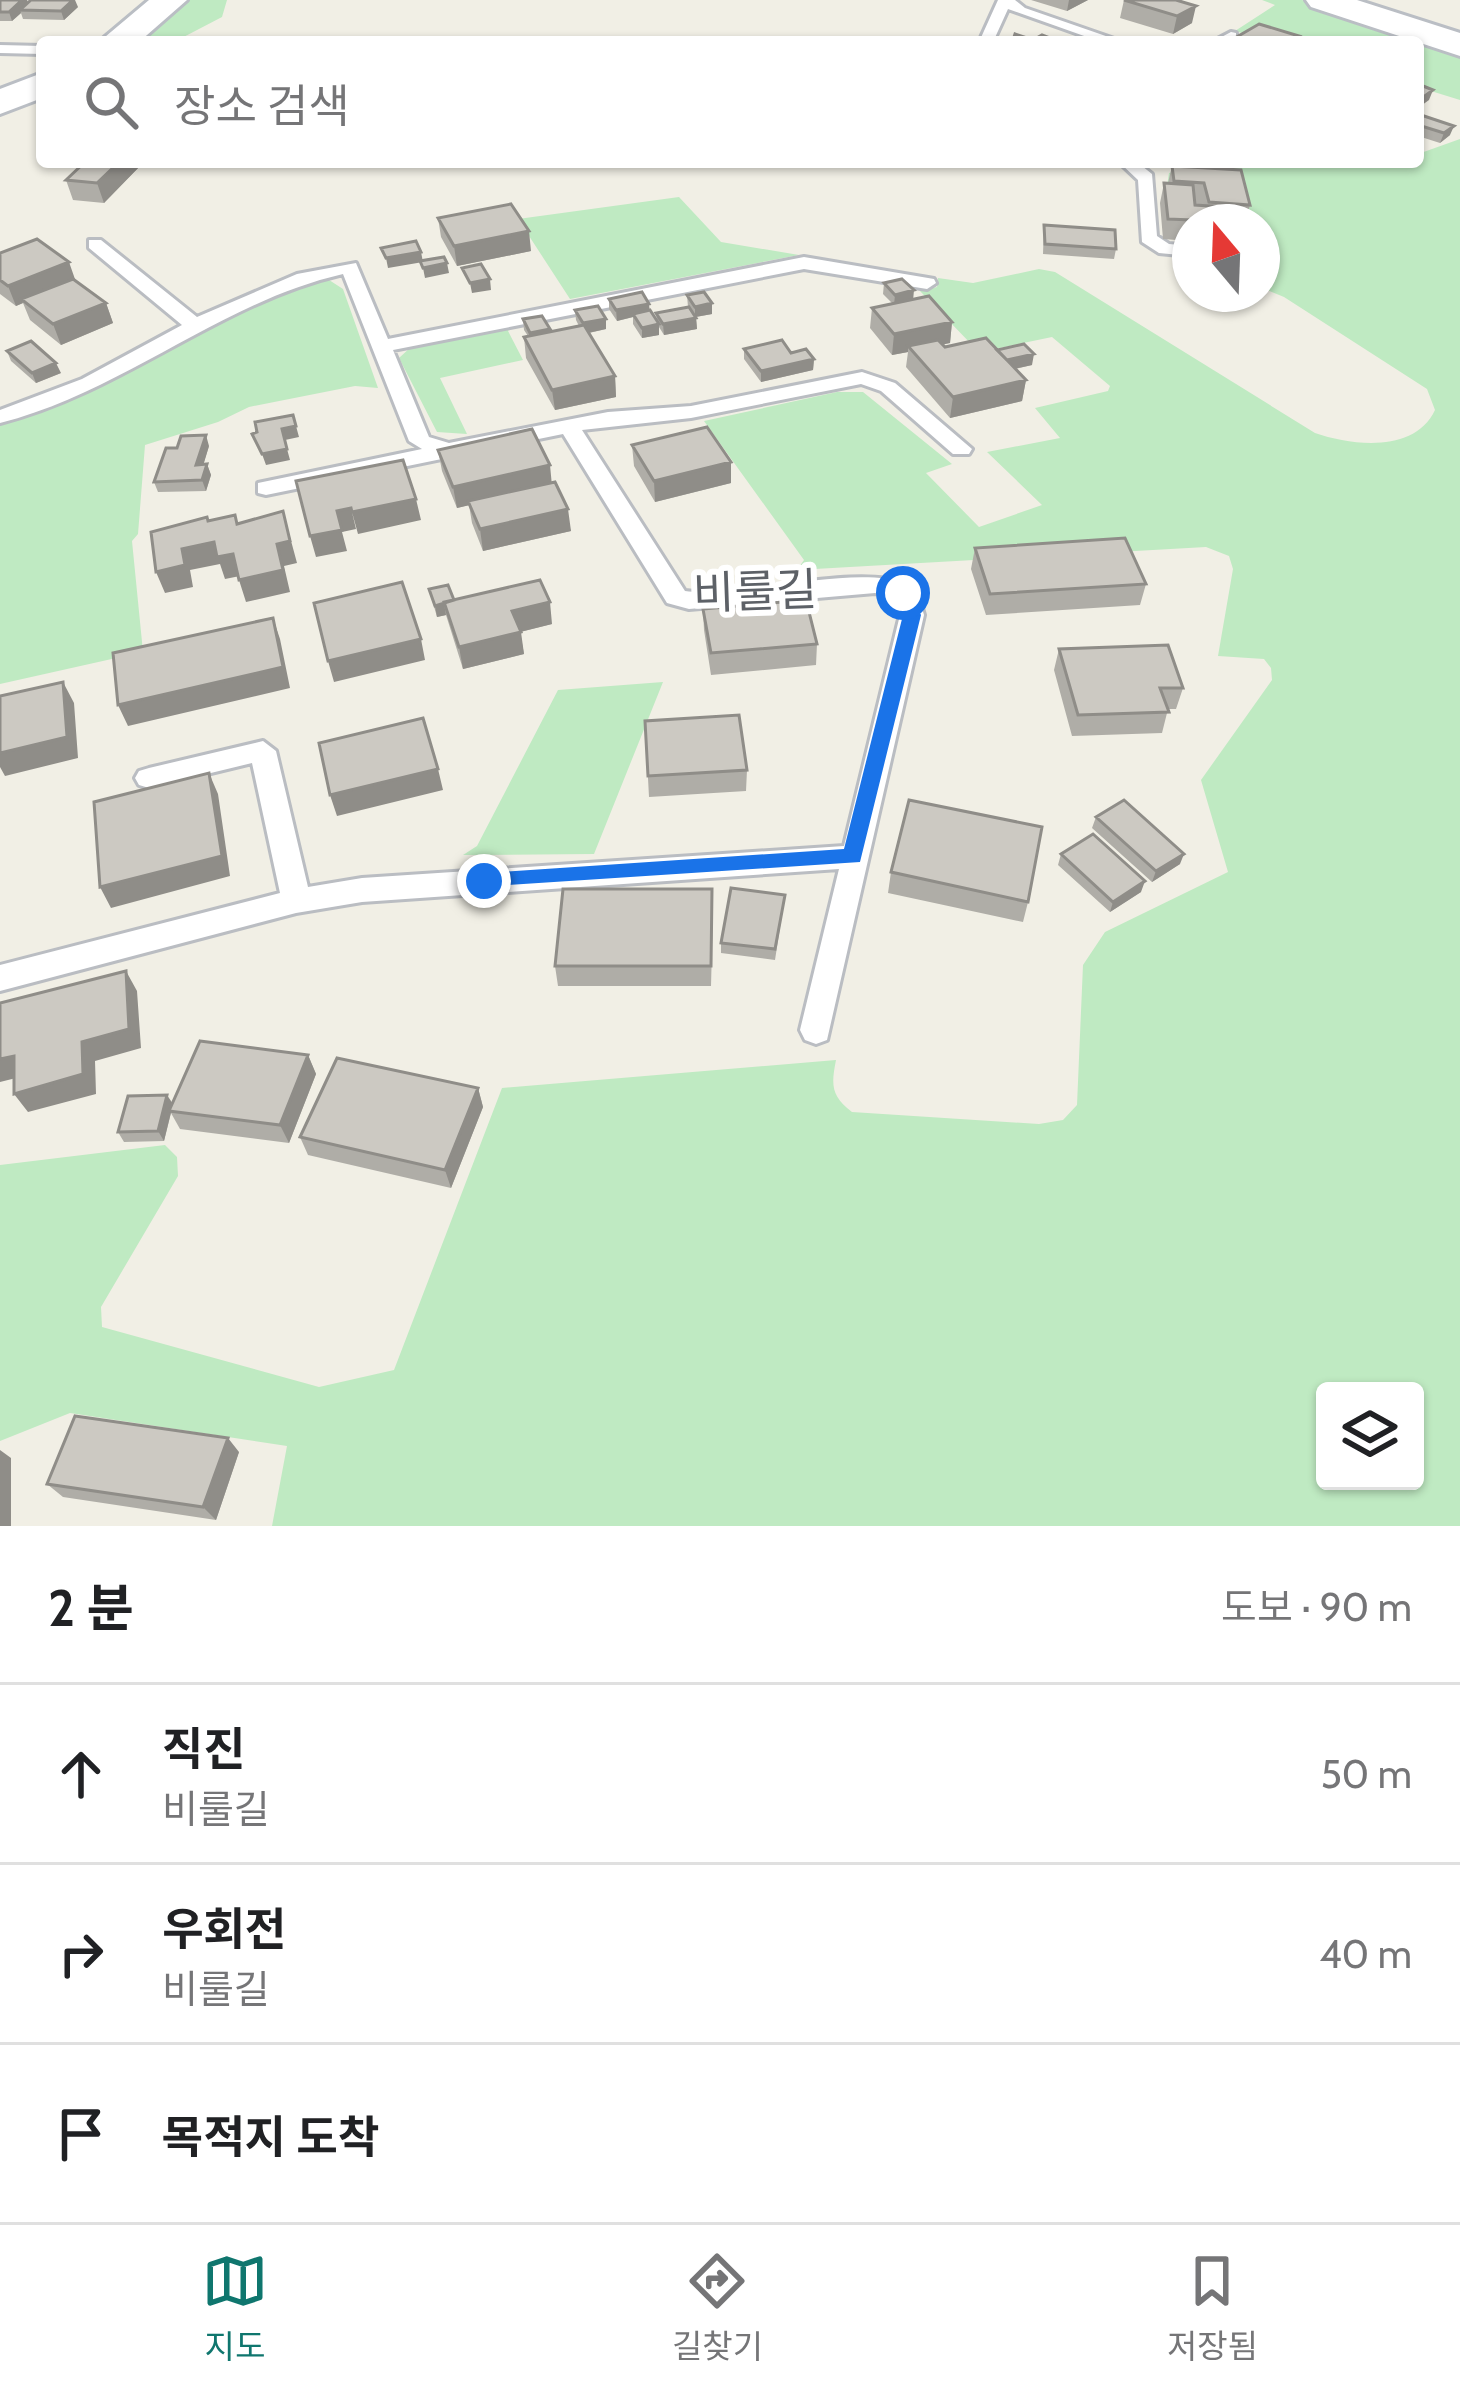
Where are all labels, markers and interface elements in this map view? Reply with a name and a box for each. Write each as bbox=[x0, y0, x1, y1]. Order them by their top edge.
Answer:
search box bbox=[36, 36, 1424, 168]
icon: search bbox=[78, 69, 144, 135]
text: 장소 검색 bbox=[174, 79, 350, 133]
north arrow bbox=[1172, 204, 1280, 312]
street label: 비룰길 bbox=[692, 562, 818, 620]
route start bbox=[876, 566, 930, 620]
route end bbox=[457, 854, 511, 908]
map controls bbox=[1316, 1382, 1424, 1490]
button: layers bbox=[1316, 1382, 1424, 1490]
text: 2 분 bbox=[48, 1577, 133, 1639]
text: 도보 · 90 m bbox=[1221, 1583, 1412, 1631]
text: 직진 bbox=[162, 1722, 245, 1776]
icon: ahead bbox=[48, 1741, 114, 1807]
text: 50 m bbox=[1321, 1750, 1412, 1798]
text: 비룰길 bbox=[162, 1785, 270, 1833]
text: 우회전 bbox=[162, 1902, 286, 1956]
icon: right bbox=[48, 1921, 114, 1987]
text: 40 m bbox=[1319, 1930, 1412, 1978]
text: 비룰길 bbox=[162, 1965, 270, 2013]
icon: arrive bbox=[48, 2101, 114, 2167]
text: 목적지 도착 bbox=[162, 2110, 379, 2164]
tab: 지도 bbox=[202, 2248, 268, 2368]
tab: 길찾기 bbox=[672, 2248, 763, 2368]
tab: 저장됨 bbox=[1167, 2248, 1258, 2368]

